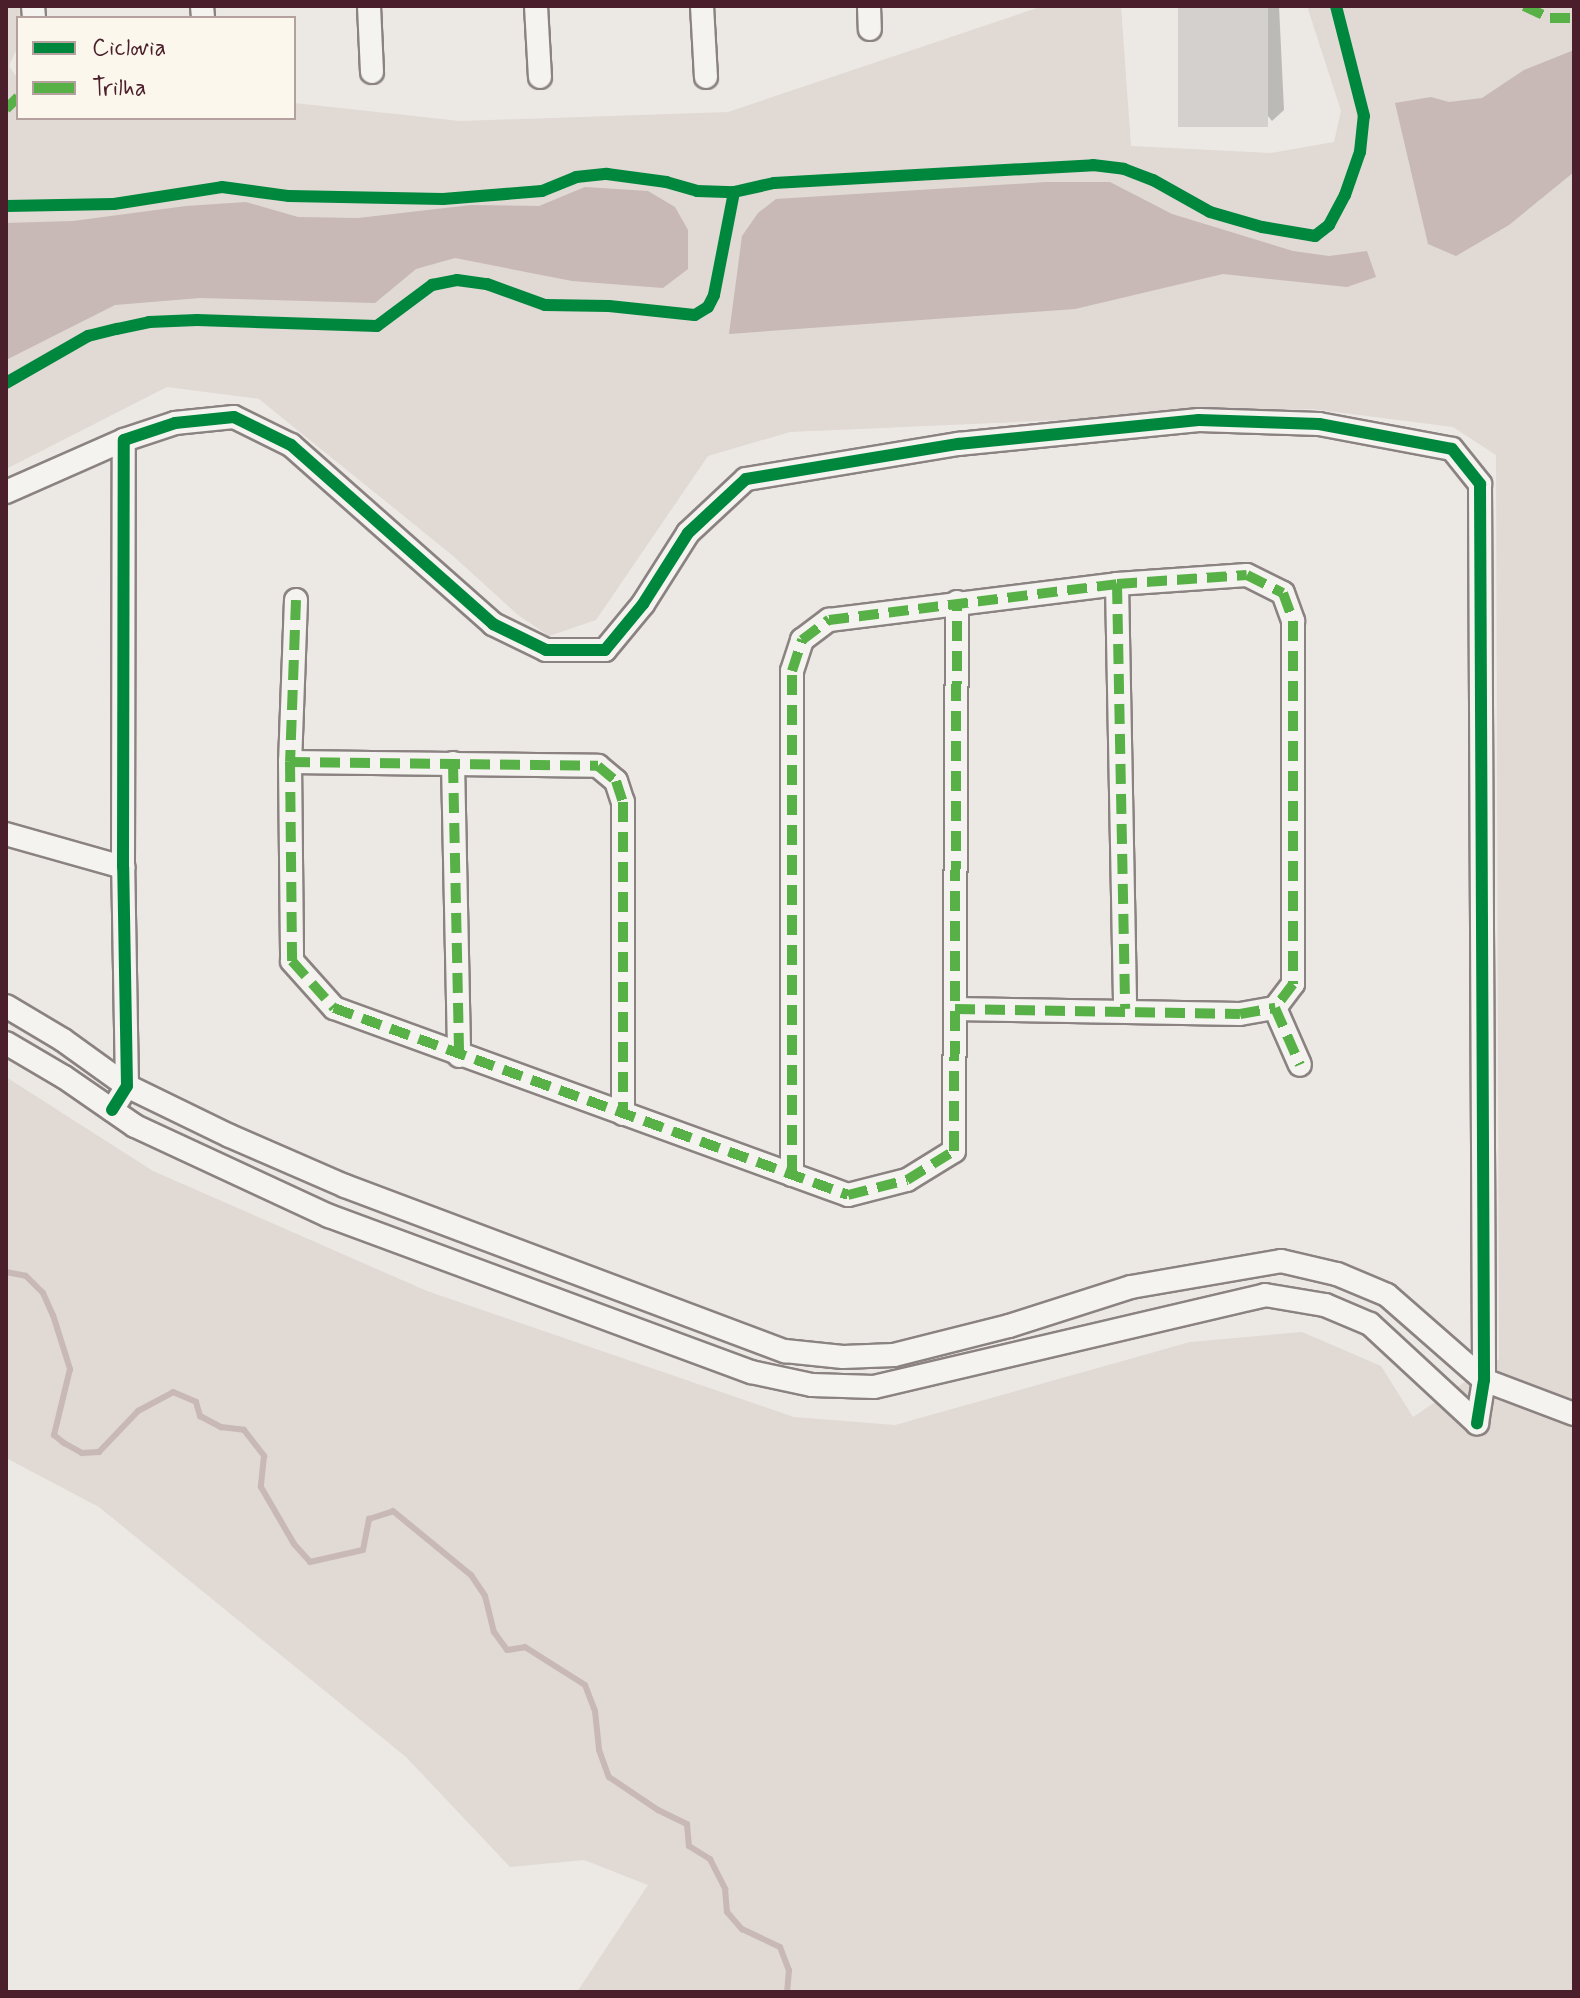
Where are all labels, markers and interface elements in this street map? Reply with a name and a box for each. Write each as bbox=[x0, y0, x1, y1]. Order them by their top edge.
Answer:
legend bbox=[16, 16, 296, 120]
text: Ciclovia bbox=[92, 33, 166, 64]
text: Trilha bbox=[92, 73, 147, 104]

